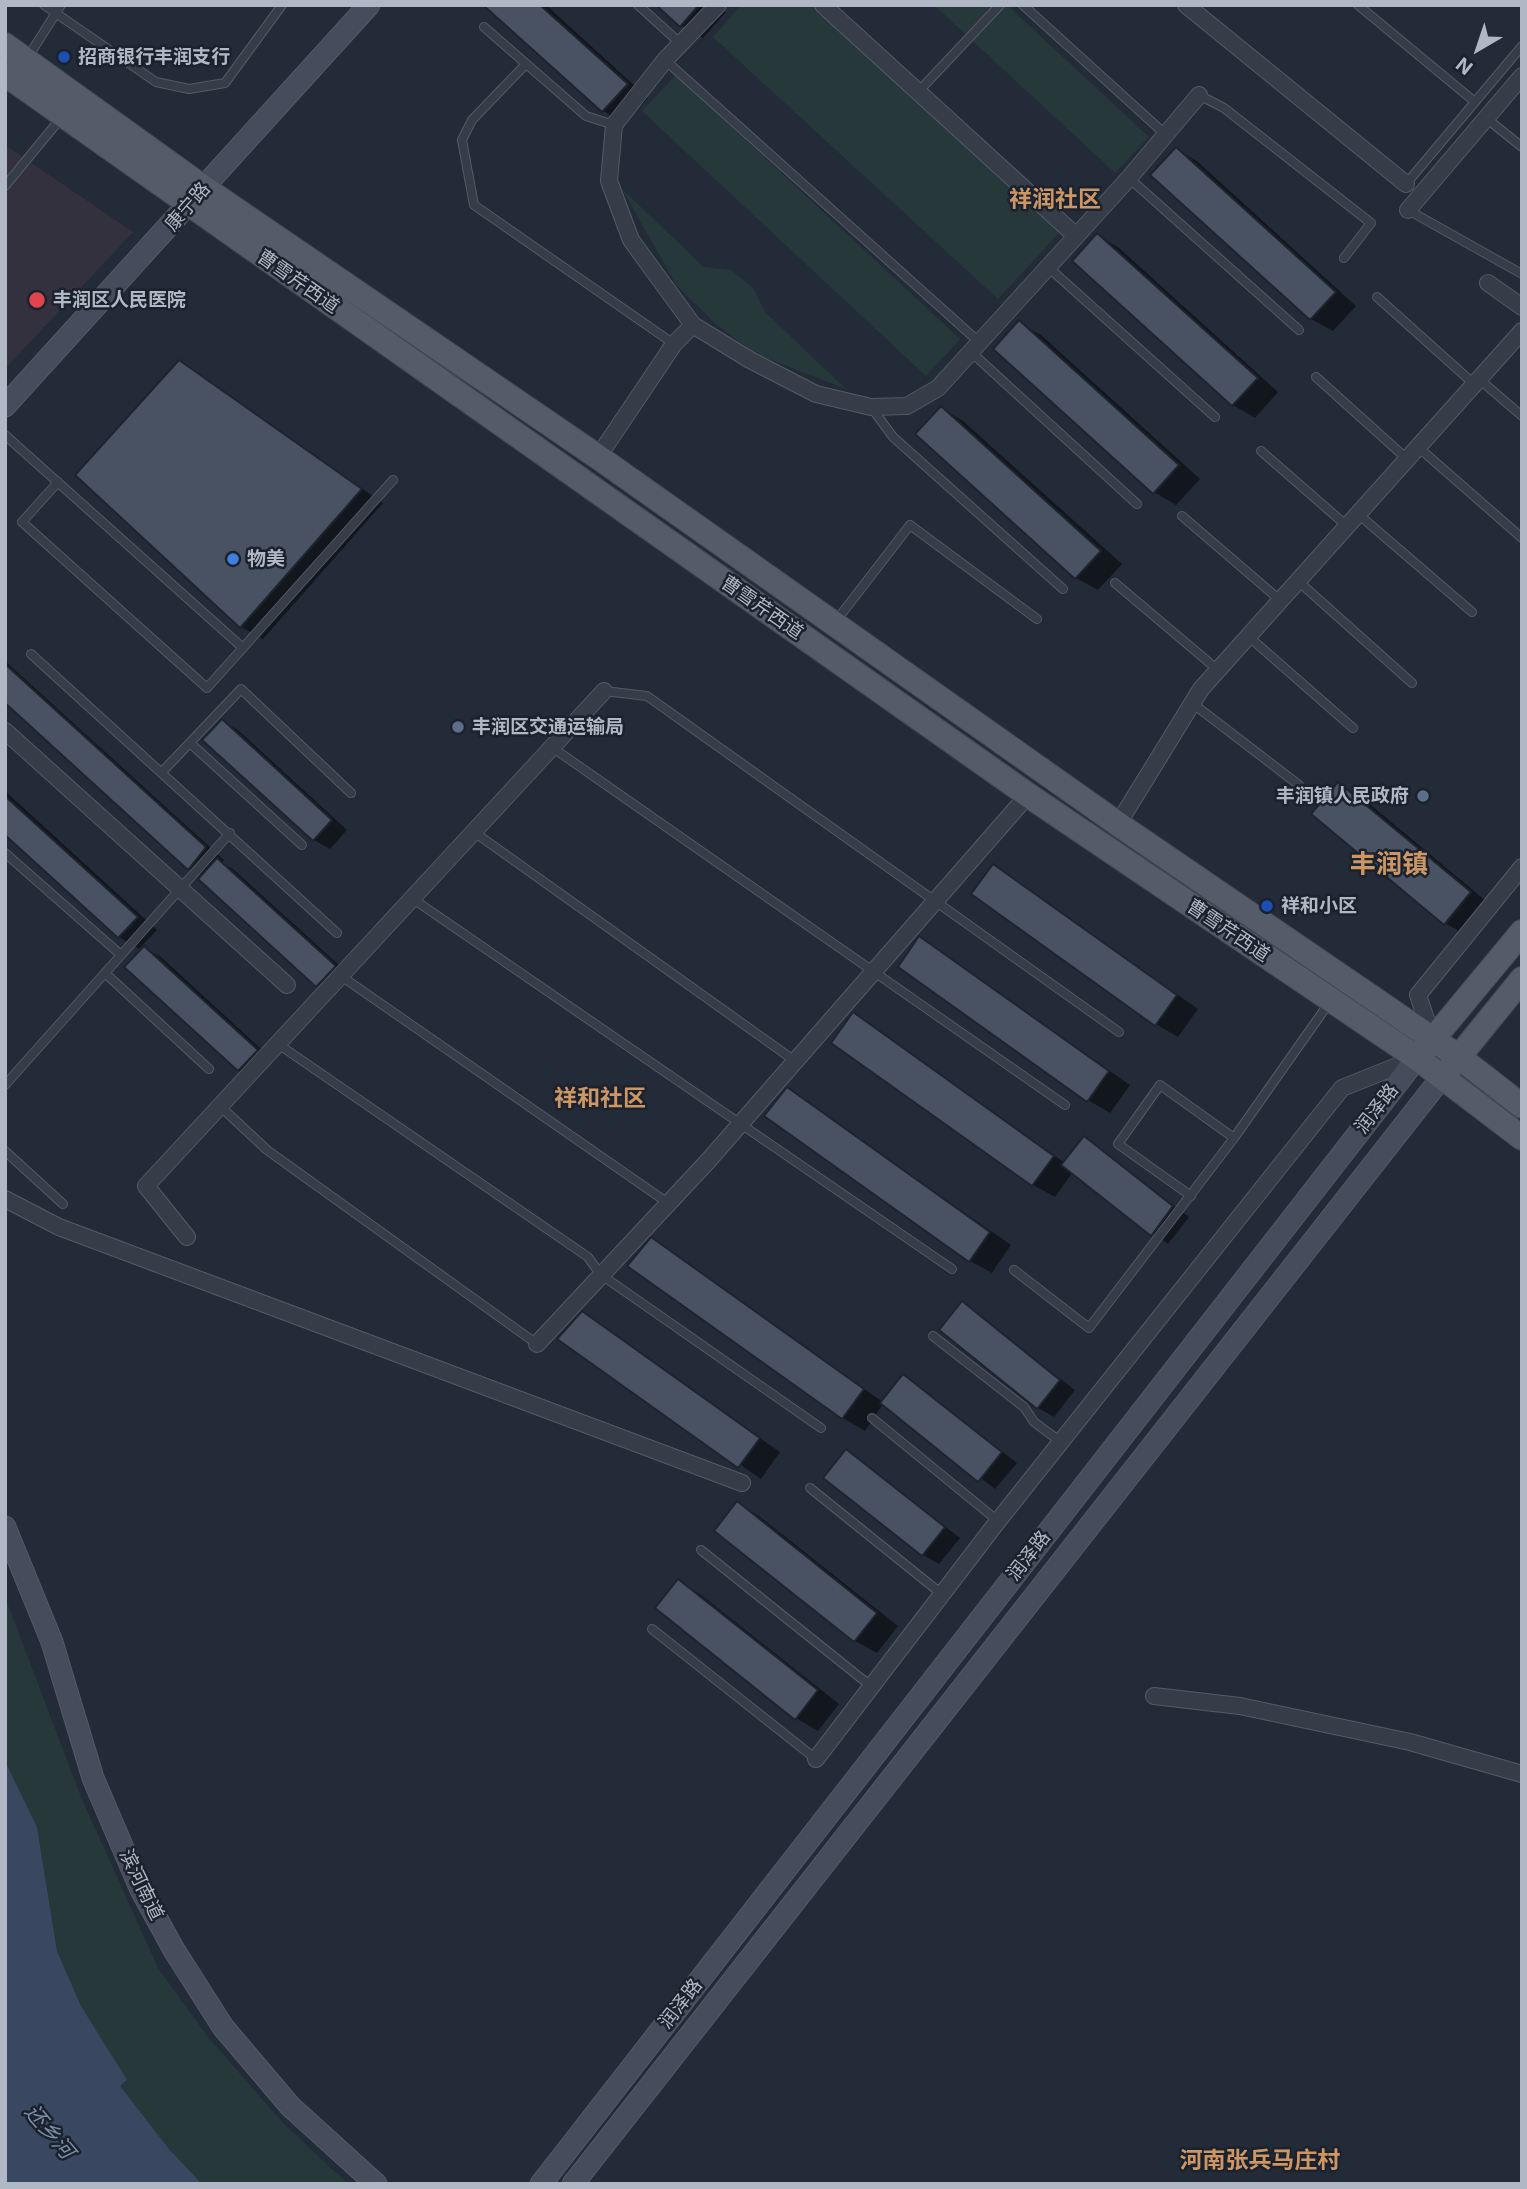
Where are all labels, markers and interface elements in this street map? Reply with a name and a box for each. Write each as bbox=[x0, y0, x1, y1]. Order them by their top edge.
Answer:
north arrow bbox=[1443, 14, 1513, 84]
place label: 招商银行丰润支行 bbox=[78, 46, 230, 68]
marker: 招商银行丰润支行 bbox=[56, 49, 72, 65]
text: N bbox=[1452, 52, 1477, 79]
street label: 康宁路 bbox=[161, 178, 215, 236]
district label: 祥润社区 bbox=[1009, 186, 1101, 214]
street label: 曹雪芹西道 bbox=[253, 245, 343, 319]
place label: 丰润区人民医院 bbox=[53, 289, 186, 311]
marker: 丰润区人民医院 bbox=[27, 290, 47, 310]
place label: 物美 bbox=[247, 548, 285, 570]
marker: 物美 bbox=[225, 551, 241, 567]
street label: 曹雪芹西道 bbox=[717, 571, 807, 645]
place label: 丰润区交通运输局 bbox=[472, 716, 624, 738]
marker: 丰润区交通运输局 bbox=[450, 719, 466, 735]
place label: 丰润镇人民政府 bbox=[1276, 785, 1409, 807]
marker: 丰润镇人民政府 bbox=[1415, 788, 1431, 804]
district label: 丰润镇 bbox=[1350, 849, 1428, 881]
street label: 曹雪芹西道 bbox=[1182, 895, 1274, 967]
place label: 祥和小区 bbox=[1281, 895, 1357, 917]
marker: 祥和小区 bbox=[1259, 898, 1275, 914]
street label: 润泽路 bbox=[1350, 1080, 1404, 1138]
district label: 祥和社区 bbox=[554, 1085, 646, 1113]
street label: 润泽路 bbox=[1002, 1527, 1056, 1585]
street label: 滨河南道 bbox=[114, 1846, 168, 1924]
street label: 润泽路 bbox=[654, 1975, 708, 2033]
water label: 还乡河 bbox=[19, 2100, 79, 2164]
district label: 河南张兵马庄村 bbox=[1180, 2147, 1340, 2175]

